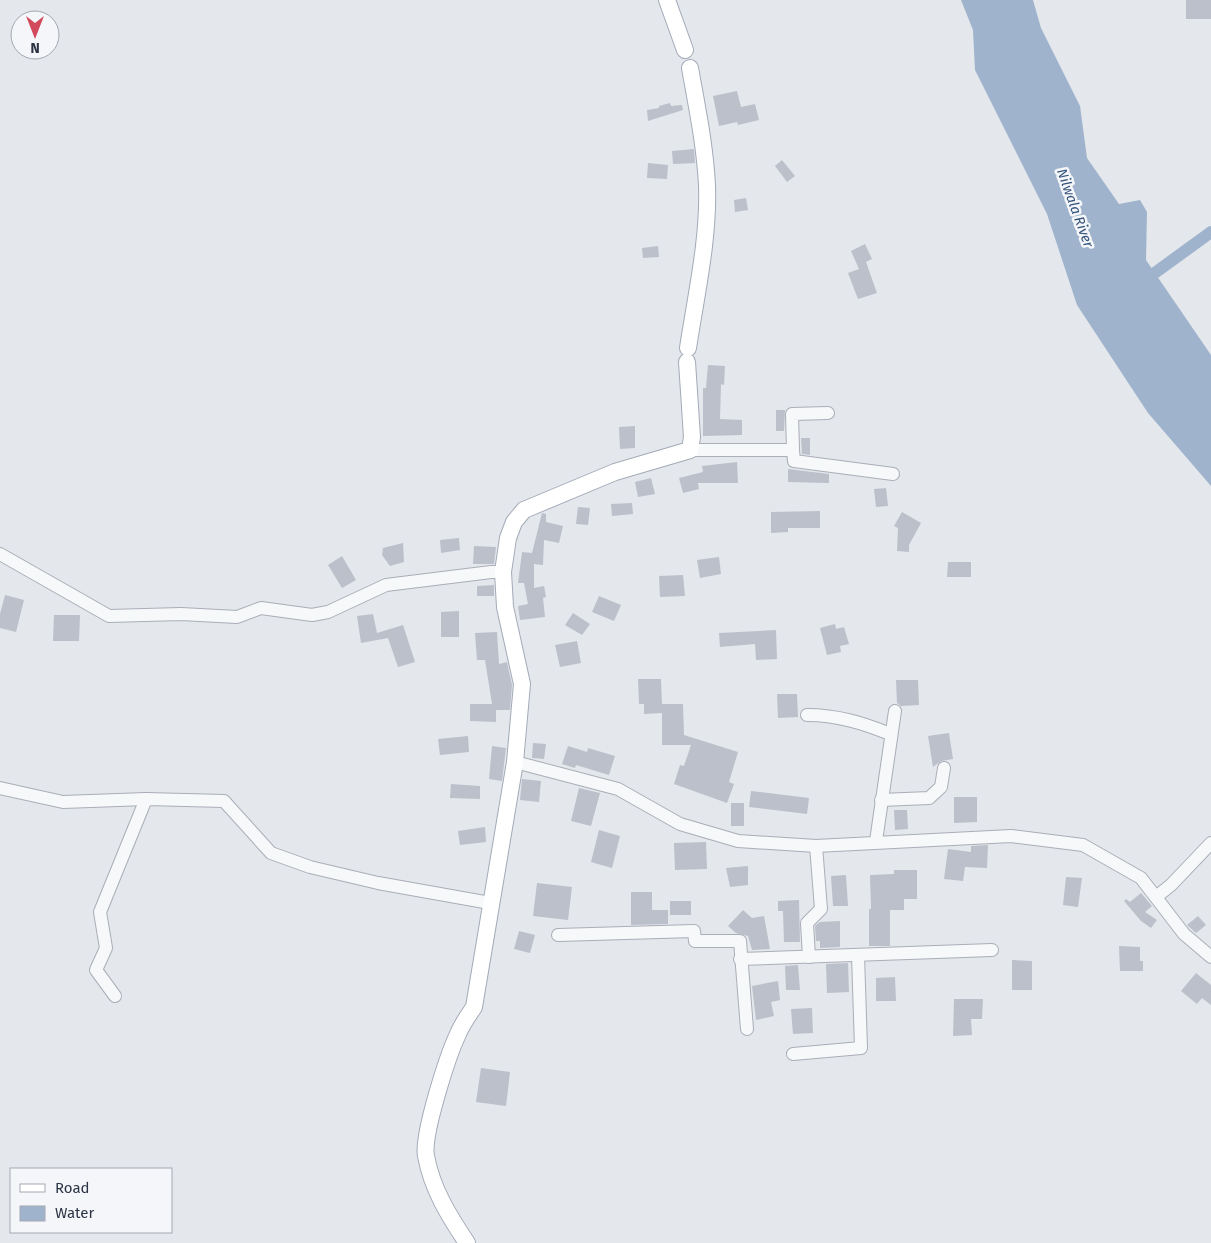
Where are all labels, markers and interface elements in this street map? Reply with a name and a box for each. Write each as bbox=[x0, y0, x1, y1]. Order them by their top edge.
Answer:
north arrow bbox=[10, 10, 60, 60]
text: N bbox=[30, 39, 40, 56]
water label: Nilwala River bbox=[1053, 166, 1097, 250]
legend bbox=[10, 1168, 172, 1233]
text: Road bbox=[55, 1179, 90, 1197]
text: Water bbox=[55, 1204, 94, 1222]

